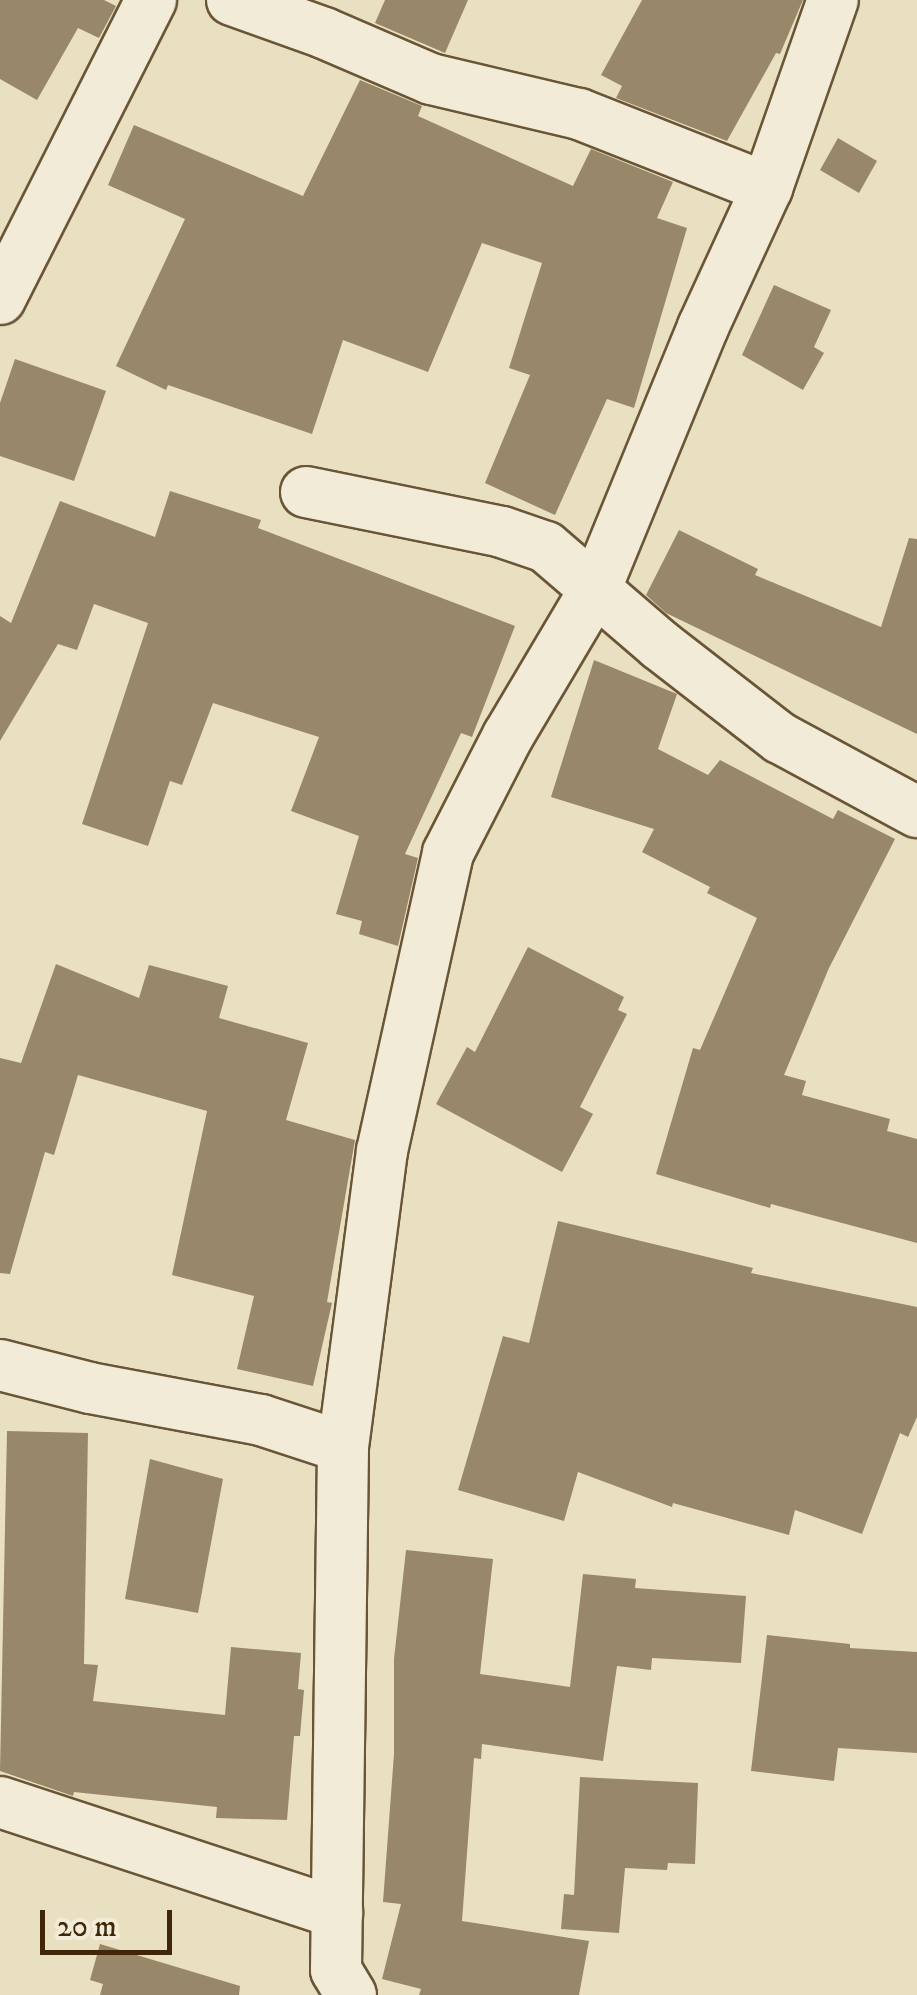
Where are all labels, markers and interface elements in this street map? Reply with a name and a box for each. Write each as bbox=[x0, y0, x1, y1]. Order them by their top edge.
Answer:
scale bar bbox=[45, 1890, 178, 1952]
text: 20 m bbox=[57, 1909, 117, 1946]

